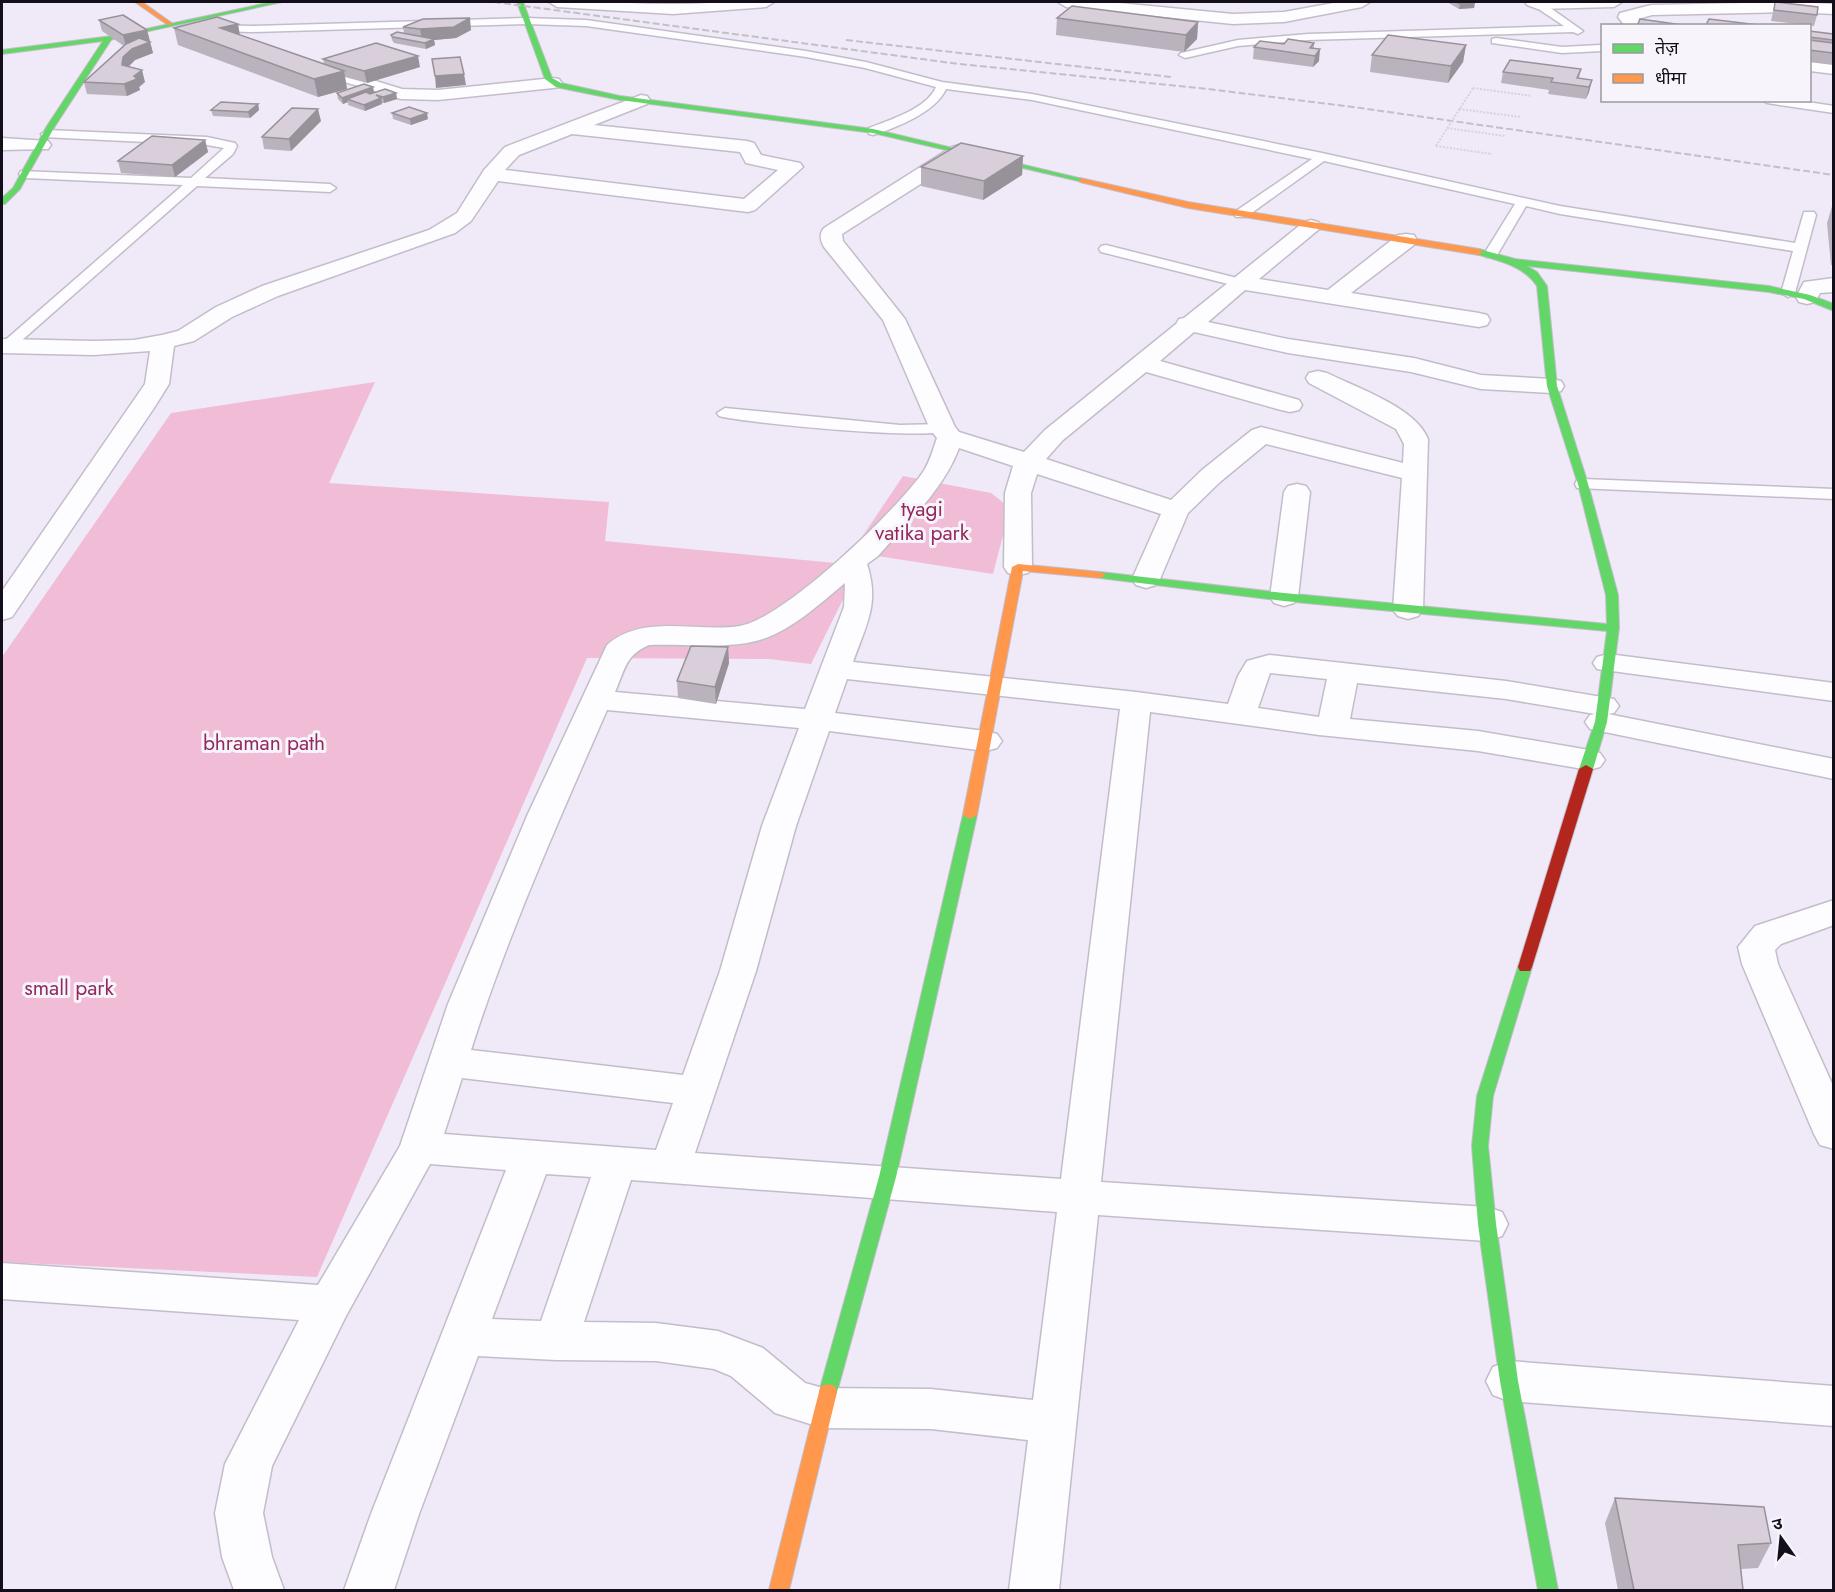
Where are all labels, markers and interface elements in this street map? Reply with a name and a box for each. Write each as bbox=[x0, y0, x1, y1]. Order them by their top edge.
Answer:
legend bbox=[1601, 24, 1811, 102]
text: तेज़ bbox=[1655, 35, 1679, 61]
text: धीमा bbox=[1655, 65, 1686, 91]
park label: tyagi vatika park bbox=[875, 494, 970, 548]
park label: bhraman path bbox=[203, 728, 325, 758]
park label: small park bbox=[24, 973, 114, 1003]
north arrow bbox=[1751, 1508, 1811, 1568]
text: उ bbox=[1770, 1512, 1785, 1536]

